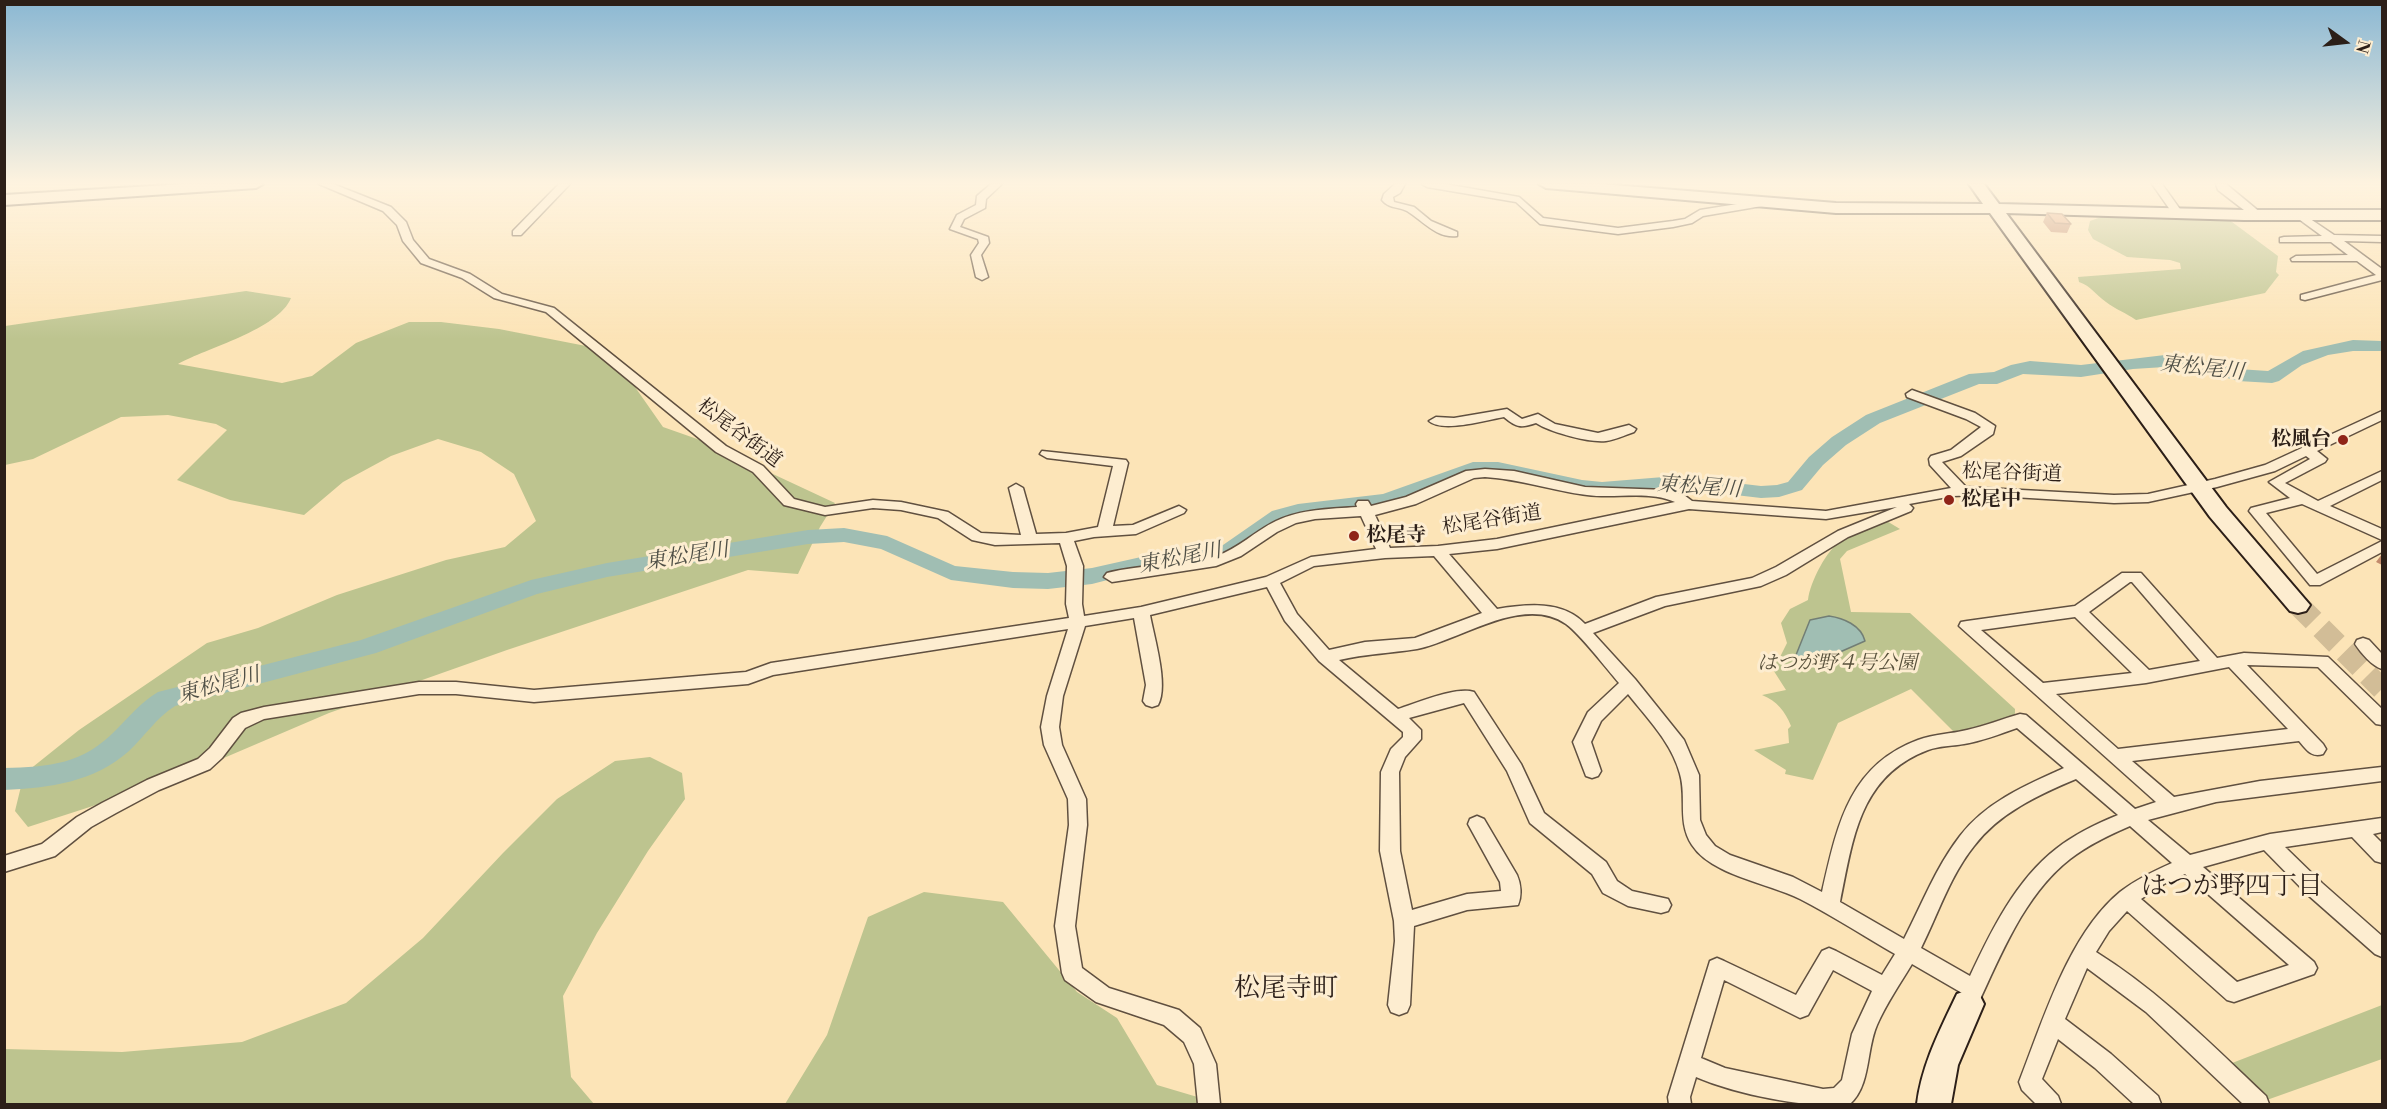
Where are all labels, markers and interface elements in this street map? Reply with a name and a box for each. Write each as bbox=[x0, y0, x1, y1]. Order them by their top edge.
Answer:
north arrow bbox=[2315, 12, 2375, 72]
text: N bbox=[2351, 38, 2374, 55]
water label: 東松尾川 bbox=[2159, 352, 2245, 386]
street label: 松尾谷街道 bbox=[692, 394, 786, 474]
place label: 松風台 bbox=[2271, 428, 2331, 452]
marker: 松風台 bbox=[2336, 433, 2350, 447]
street label: 松尾谷街道 bbox=[1962, 460, 2062, 488]
water label: 東松尾川 bbox=[1656, 473, 1742, 503]
place label: 松尾中 bbox=[1961, 488, 2021, 512]
marker: 松尾中 bbox=[1942, 493, 1956, 507]
street label: 松尾谷街道 bbox=[1441, 501, 1543, 541]
place label: 松尾寺 bbox=[1366, 524, 1426, 548]
marker: 松尾寺 bbox=[1347, 529, 1361, 543]
water label: 東松尾川 bbox=[644, 538, 730, 576]
water label: 東松尾川 bbox=[1136, 539, 1224, 579]
park label: はつが野４号公園 bbox=[1757, 652, 1917, 676]
water label: 東松尾川 bbox=[175, 663, 263, 709]
district label: はつが野四丁目 bbox=[2141, 872, 2323, 904]
district label: 松尾寺町 bbox=[1234, 974, 1338, 1006]

